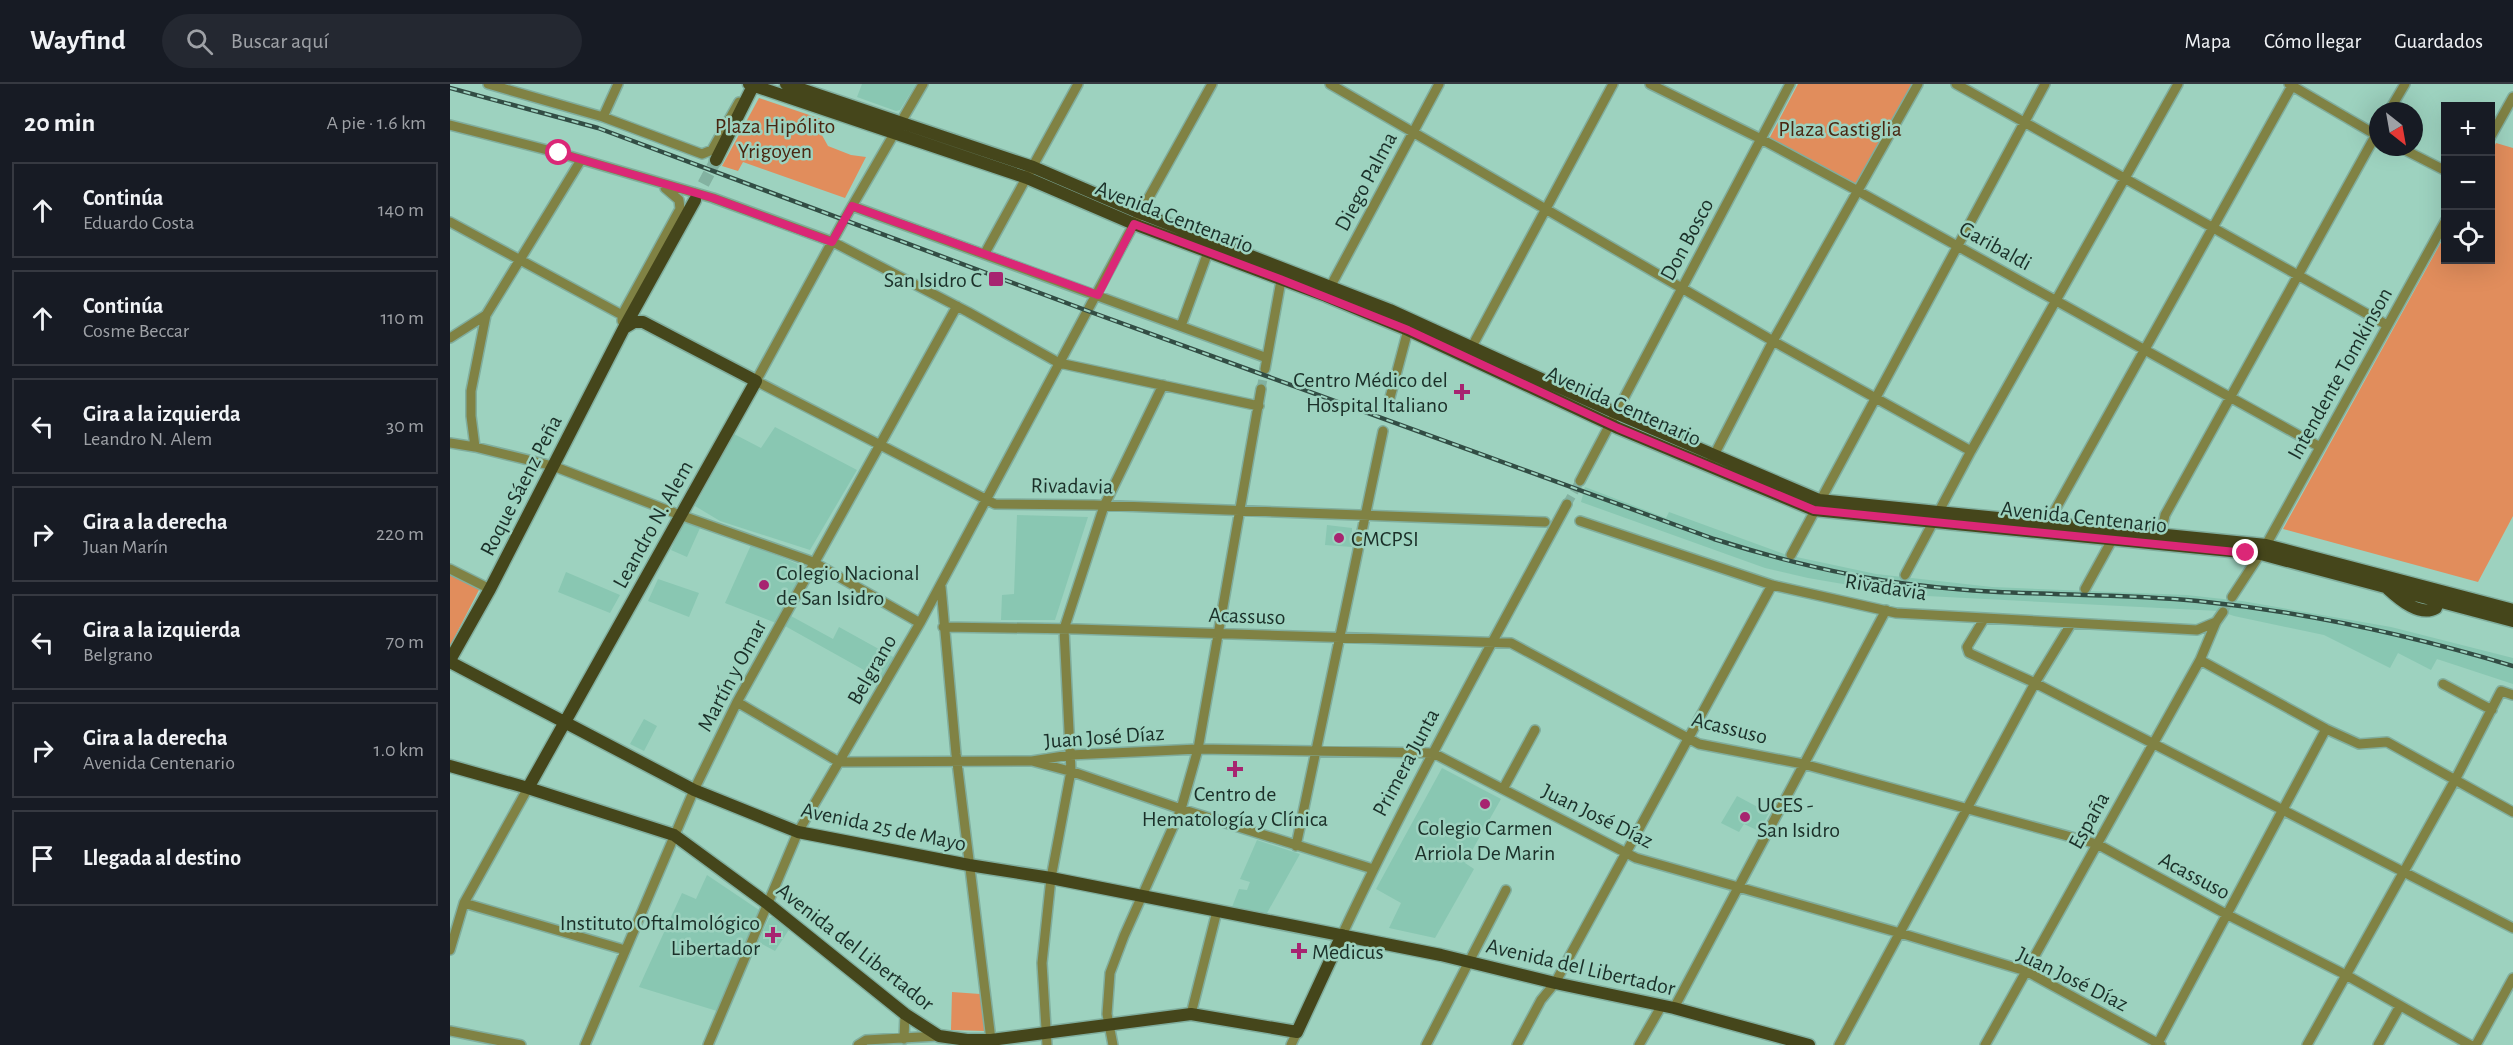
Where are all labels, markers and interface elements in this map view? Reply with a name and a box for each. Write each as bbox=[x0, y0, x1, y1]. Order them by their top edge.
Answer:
search box bbox=[162, 14, 582, 68]
icon: search bbox=[183, 25, 216, 58]
text: Wayfind bbox=[30, 27, 126, 55]
text: Buscar aquí bbox=[231, 30, 329, 52]
text: Mapa bbox=[2185, 31, 2231, 52]
text: Cómo llegar bbox=[2264, 31, 2361, 52]
text: Guardados bbox=[2394, 31, 2483, 52]
north arrow bbox=[2369, 102, 2423, 156]
map controls bbox=[2441, 102, 2495, 264]
button: + bbox=[2441, 102, 2495, 156]
text: 20 min bbox=[24, 110, 95, 136]
text: A pie · 1.6 km bbox=[326, 113, 426, 133]
park label: Plaza Hipólito Yrigoyen bbox=[715, 115, 835, 162]
park label: Plaza Castiglia bbox=[1778, 118, 1902, 140]
street label: Diego Palma bbox=[1331, 128, 1401, 235]
route start bbox=[545, 139, 571, 165]
button: − bbox=[2441, 156, 2495, 210]
street label: Avenida Centenario bbox=[1093, 177, 1257, 257]
text: Continúa bbox=[83, 187, 163, 209]
icon: ahead bbox=[26, 194, 59, 227]
street label: Don Bosco bbox=[1656, 195, 1718, 284]
text: 140 m bbox=[378, 200, 424, 220]
button: locate bbox=[2441, 210, 2495, 264]
text: Eduardo Costa bbox=[83, 213, 194, 233]
street label: Garibaldi bbox=[1956, 217, 2035, 275]
place label: San Isidro C bbox=[884, 269, 982, 291]
marker: San Isidro C bbox=[987, 270, 1005, 288]
street label: Intendente Tomkinson bbox=[2283, 284, 2396, 463]
text: Continúa bbox=[83, 295, 163, 317]
icon: ahead bbox=[26, 302, 59, 335]
text: 110 m bbox=[380, 308, 424, 328]
text: Cosme Beccar bbox=[83, 321, 189, 341]
street label: Avenida Centenario bbox=[1543, 362, 1704, 450]
place label: Centro Médico del Hospital Italiano bbox=[1293, 369, 1448, 416]
marker: Centro Médico del Hospital Italiano bbox=[1453, 383, 1471, 401]
text: Gira a la izquierda bbox=[83, 403, 241, 425]
icon: left bbox=[26, 410, 59, 443]
street label: Roque Sáenz Peña bbox=[476, 411, 566, 559]
text: 30 m bbox=[386, 416, 424, 436]
text: Leandro N. Alem bbox=[83, 429, 212, 449]
street label: Leandro N. Alem bbox=[609, 457, 697, 592]
street label: Rivadavia bbox=[1030, 474, 1114, 498]
street label: Avenida Centenario bbox=[2000, 497, 2168, 537]
text: Gira a la derecha bbox=[83, 511, 228, 533]
icon: right bbox=[26, 518, 59, 551]
text: 220 m bbox=[376, 524, 424, 544]
place label: CMCPSI bbox=[1351, 528, 1419, 550]
marker: CMCPSI bbox=[1332, 531, 1346, 545]
text: Juan Marín bbox=[83, 537, 168, 557]
route end bbox=[2232, 539, 2258, 565]
place label: Colegio Nacional de San Isidro bbox=[776, 562, 920, 609]
street label: Rivadavia bbox=[1843, 570, 1928, 604]
marker: Colegio Nacional de San Isidro bbox=[757, 578, 771, 592]
street label: Acassuso bbox=[1208, 604, 1286, 628]
street label: Martín y Omar bbox=[693, 616, 771, 735]
text: Gira a la izquierda bbox=[83, 619, 241, 641]
icon: left bbox=[26, 626, 59, 659]
street label: Belgrano bbox=[843, 631, 901, 708]
text: 70 m bbox=[386, 632, 424, 652]
text: Belgrano bbox=[83, 645, 153, 665]
street label: Primera Junta bbox=[1368, 705, 1443, 820]
street label: Acassuso bbox=[1690, 708, 1770, 748]
street label: Juan José Díaz bbox=[1043, 722, 1165, 752]
text: Gira a la derecha bbox=[83, 727, 228, 749]
icon: right bbox=[26, 734, 59, 767]
text: 1.0 km bbox=[374, 740, 424, 760]
text: Avenida Centenario bbox=[83, 753, 235, 773]
marker: Centro de Hematología y Clínica bbox=[1226, 760, 1244, 778]
street label: Juan José Díaz bbox=[1539, 780, 1657, 852]
place label: Centro de Hematología y Clínica bbox=[1142, 783, 1328, 830]
street label: España bbox=[2064, 788, 2113, 853]
place label: UCES - San Isidro bbox=[1757, 794, 1840, 841]
marker: Colegio Carmen Arriola De Marin bbox=[1478, 797, 1492, 811]
street label: Avenida 25 de Mayo bbox=[799, 799, 968, 855]
marker: UCES - San Isidro bbox=[1738, 810, 1752, 824]
place label: Colegio Carmen Arriola De Marin bbox=[1415, 817, 1555, 864]
icon: arrive bbox=[26, 842, 59, 875]
text: Llegada al destino bbox=[83, 847, 241, 869]
street label: Acassuso bbox=[2155, 848, 2234, 904]
street label: Avenida del Libertador bbox=[772, 879, 938, 1015]
place label: Instituto Oftalmológico Libertador bbox=[560, 912, 760, 959]
marker: Instituto Oftalmológico Libertador bbox=[764, 926, 782, 944]
street label: Avenida del Libertador bbox=[1484, 935, 1677, 999]
place label: Medicus bbox=[1312, 941, 1384, 963]
marker: Medicus bbox=[1290, 942, 1308, 960]
street label: Juan José Díaz bbox=[2014, 943, 2132, 1015]

